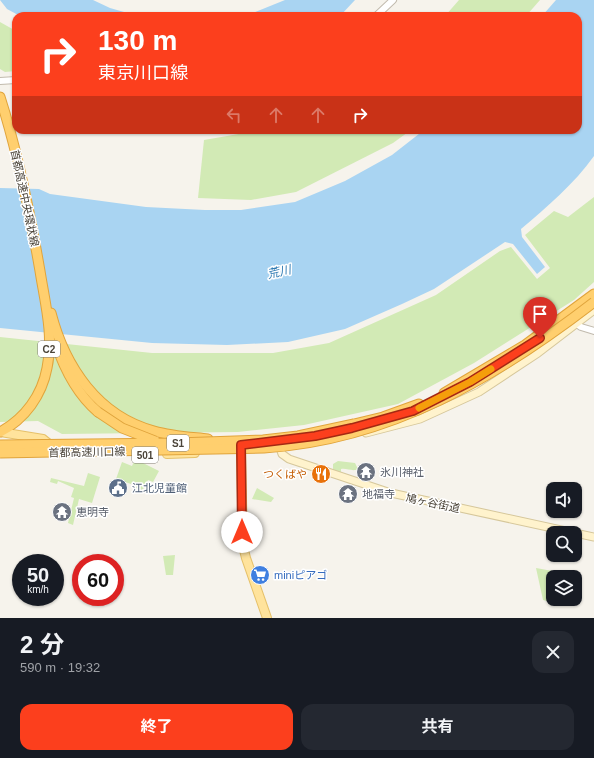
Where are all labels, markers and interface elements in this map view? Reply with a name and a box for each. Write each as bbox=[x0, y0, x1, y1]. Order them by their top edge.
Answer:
text: 130 m bbox=[98, 25, 177, 56]
icon: right bbox=[32, 28, 84, 80]
text: 東京川口線 bbox=[98, 63, 188, 83]
icon: left bbox=[223, 104, 245, 126]
icon: ahead bbox=[265, 104, 287, 126]
icon: ahead bbox=[307, 104, 329, 126]
icon: right bbox=[349, 104, 371, 126]
street label: 首都高速中央環状線 bbox=[9, 148, 41, 248]
water label: 荒川 bbox=[266, 262, 294, 282]
pin bbox=[523, 297, 557, 338]
icon: arrive bbox=[529, 303, 551, 325]
road number: C2 bbox=[38, 341, 60, 357]
road number: S1 bbox=[167, 435, 189, 451]
street label: 首都高速川口線 bbox=[48, 445, 126, 459]
road number: 501 bbox=[132, 447, 158, 463]
temple icon: 氷川神社 bbox=[355, 461, 377, 483]
restaurant icon: つくばや bbox=[310, 463, 332, 485]
place label: 氷川神社 bbox=[380, 466, 424, 478]
place label: つくばや bbox=[263, 468, 307, 480]
public building icon: 江北児童館 bbox=[107, 477, 129, 499]
place label: 江北児童館 bbox=[132, 482, 187, 494]
map controls bbox=[546, 482, 582, 606]
button: sound bbox=[546, 482, 582, 518]
temple icon: 地福寺 bbox=[337, 483, 359, 505]
place label: 地福寺 bbox=[362, 488, 395, 500]
street label: 鳩ヶ谷街道 bbox=[405, 491, 461, 515]
temple icon: 恵明寺 bbox=[51, 501, 73, 523]
place label: 恵明寺 bbox=[76, 506, 109, 518]
position arrow bbox=[221, 511, 263, 553]
button: search bbox=[546, 526, 582, 562]
speed limit sign: 60 bbox=[72, 554, 124, 606]
text: 50 bbox=[27, 564, 49, 586]
supermarket icon: miniピアゴ bbox=[249, 564, 271, 586]
place label: miniピアゴ bbox=[274, 569, 327, 581]
button: layers bbox=[546, 570, 582, 606]
text: km/h bbox=[27, 584, 49, 595]
text: 2 分 bbox=[20, 631, 64, 658]
button: close bbox=[532, 631, 574, 673]
text: 590 m · 19:32 bbox=[20, 660, 100, 675]
button: 終了 bbox=[20, 704, 293, 750]
button: 共有 bbox=[301, 704, 574, 750]

